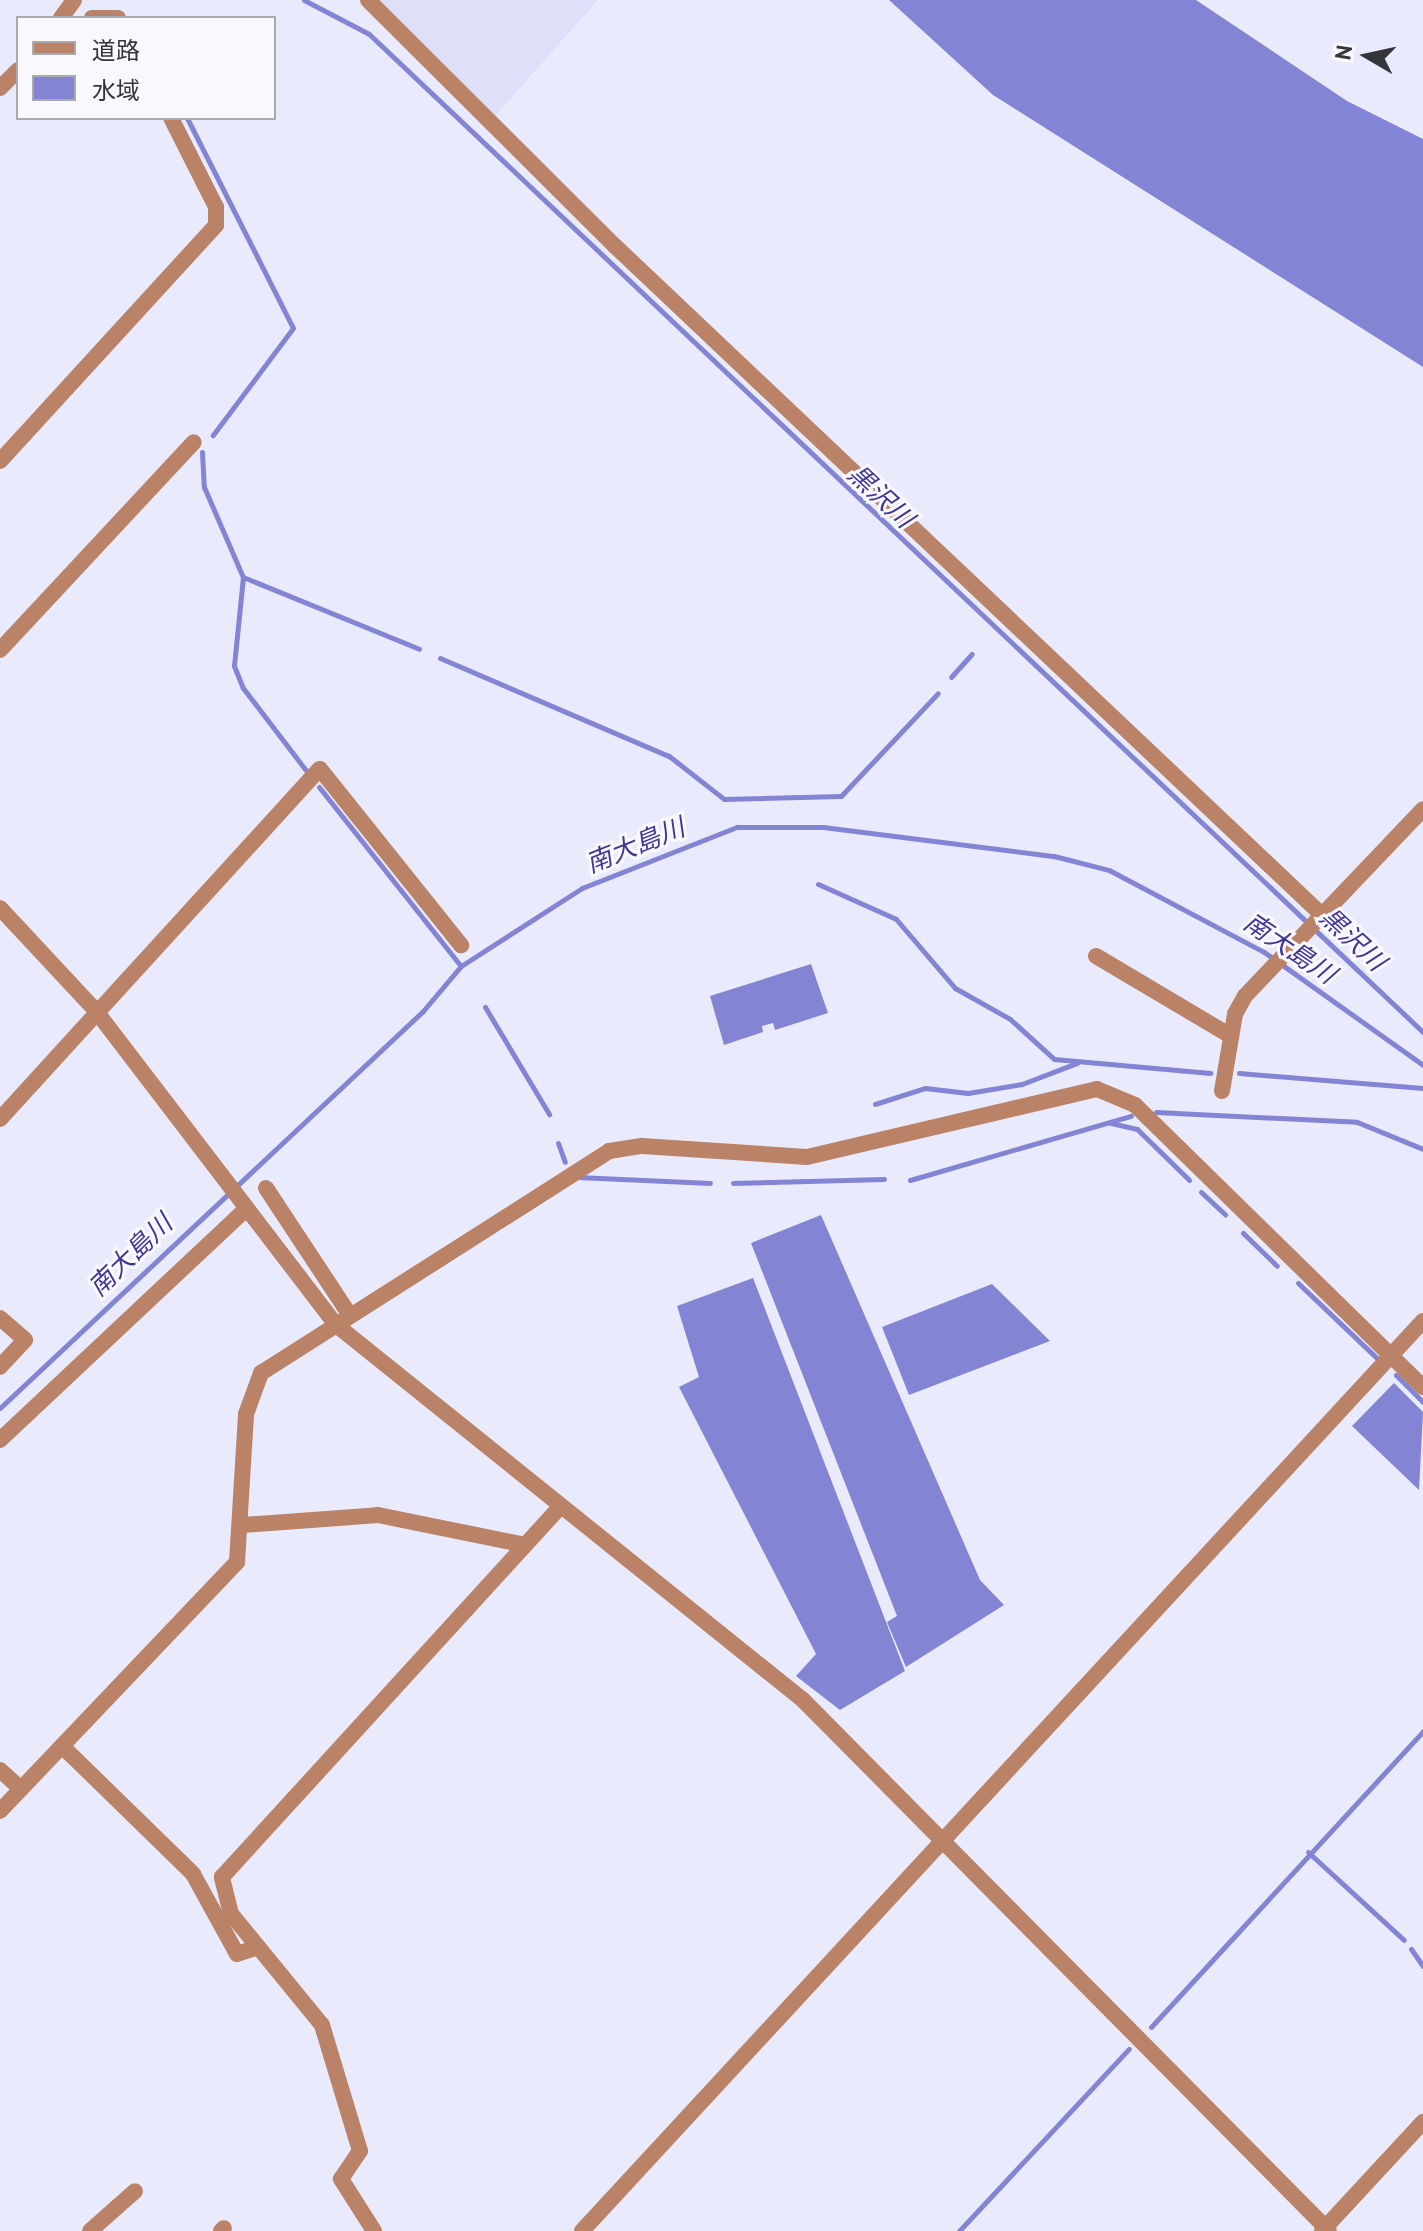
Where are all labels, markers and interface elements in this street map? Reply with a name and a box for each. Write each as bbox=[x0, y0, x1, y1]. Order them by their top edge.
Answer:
legend bbox=[16, 16, 276, 120]
north arrow bbox=[1327, 16, 1407, 96]
text: 道路 bbox=[92, 35, 140, 66]
text: N bbox=[1328, 43, 1358, 62]
text: 水域 bbox=[92, 75, 140, 106]
water label: 黒沢川 bbox=[842, 458, 920, 534]
water label: 南大島川 bbox=[581, 811, 689, 879]
water label: 黒沢川 bbox=[1314, 901, 1392, 977]
water label: 南大島川 bbox=[1238, 906, 1342, 990]
water label: 南大島川 bbox=[82, 1208, 178, 1302]

